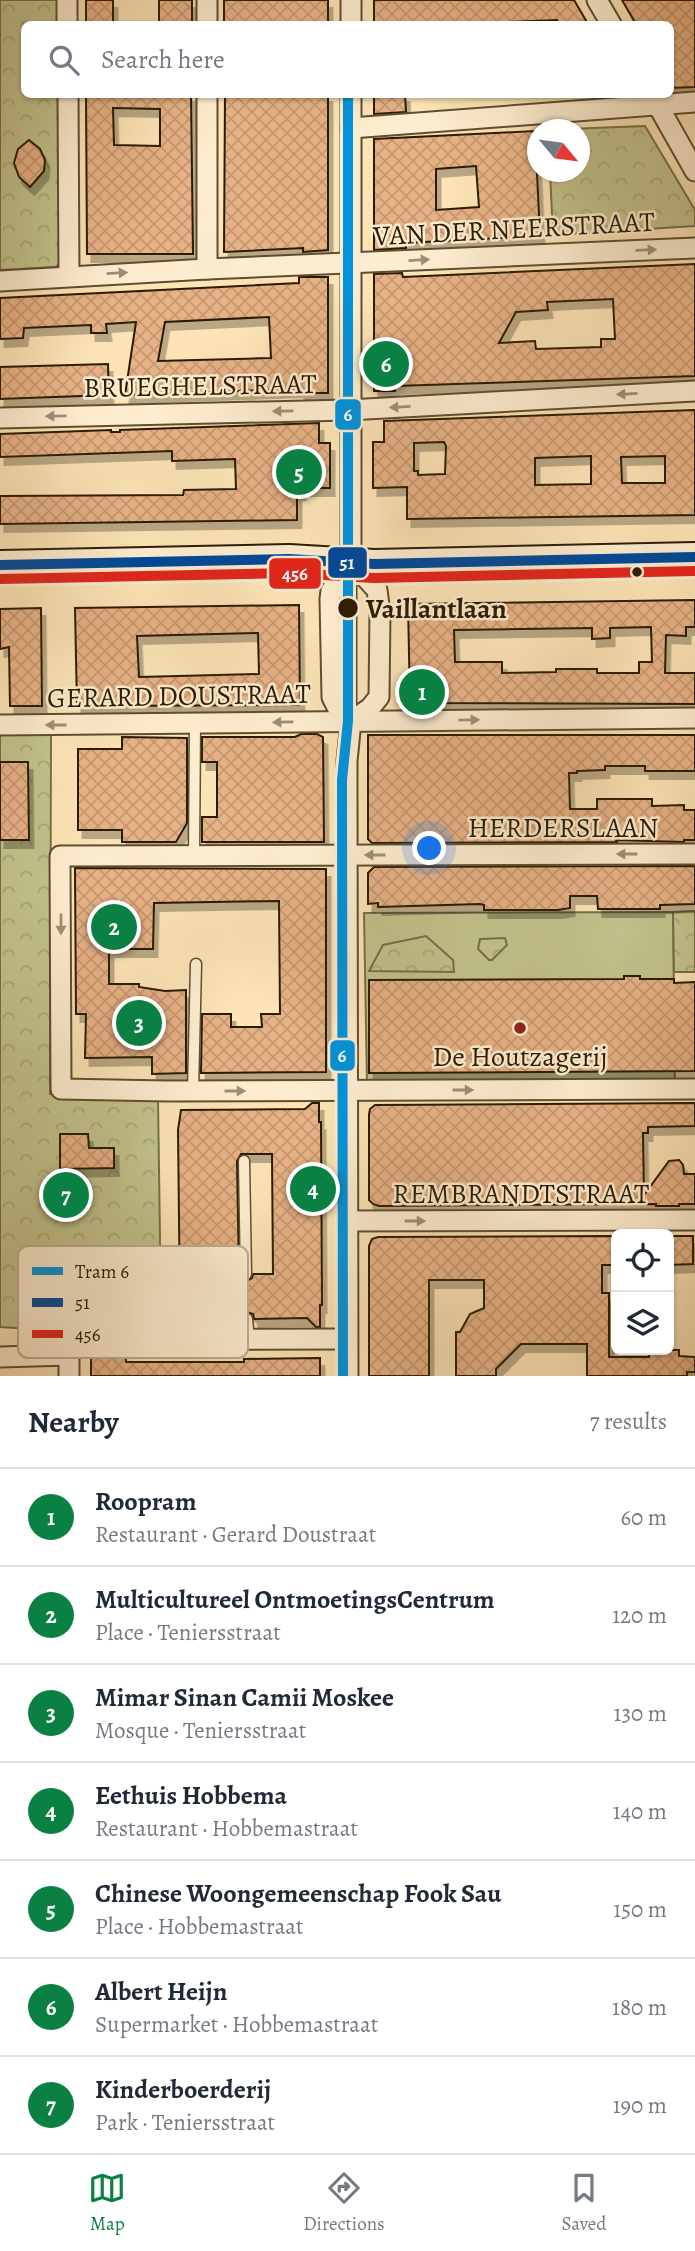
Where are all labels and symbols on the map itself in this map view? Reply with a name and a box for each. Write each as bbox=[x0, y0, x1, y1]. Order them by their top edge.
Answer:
north arrow bbox=[527, 119, 590, 182]
street label: VAN DER NEERSTRAAT bbox=[371, 203, 656, 255]
one-way arrow bbox=[636, 244, 658, 255]
one-way arrow bbox=[408, 254, 430, 265]
one-way arrow bbox=[106, 268, 128, 279]
pin: 6 bbox=[363, 338, 409, 390]
street label: BRUEGHELSTRAAT bbox=[83, 365, 317, 407]
one-way arrow bbox=[616, 389, 638, 400]
line badge: 6 bbox=[334, 398, 362, 431]
text: 6 bbox=[344, 402, 353, 428]
one-way arrow bbox=[388, 402, 410, 413]
one-way arrow bbox=[272, 406, 294, 417]
one-way arrow bbox=[45, 411, 67, 422]
pin: 5 bbox=[276, 446, 322, 498]
line badge: 51 bbox=[327, 546, 368, 579]
text: 51 bbox=[340, 550, 355, 576]
line badge: 456 bbox=[268, 557, 322, 590]
text: 456 bbox=[282, 561, 308, 587]
unlabelled marker bbox=[630, 565, 644, 579]
place label: Vaillantlaan bbox=[365, 590, 507, 628]
marker: Vaillantlaan bbox=[336, 596, 360, 620]
pin: 1 bbox=[399, 666, 445, 718]
street label: GERARD DOUSTRAAT bbox=[47, 675, 311, 717]
one-way arrow bbox=[458, 714, 480, 726]
one-way arrow bbox=[272, 716, 294, 728]
one-way arrow bbox=[45, 719, 67, 731]
street label: HERDERSLAAN bbox=[468, 809, 658, 847]
your location bbox=[412, 831, 446, 865]
one-way arrow bbox=[616, 848, 638, 860]
one-way arrow bbox=[364, 849, 386, 861]
pin: 2 bbox=[91, 901, 137, 953]
one-way arrow bbox=[55, 914, 67, 936]
pin: 3 bbox=[116, 997, 162, 1049]
marker: De Houtzagerij bbox=[512, 1020, 528, 1036]
place label: De Houtzagerij bbox=[433, 1038, 607, 1076]
line badge: 6 bbox=[329, 1039, 356, 1072]
text: 6 bbox=[338, 1043, 347, 1069]
one-way arrow bbox=[452, 1084, 474, 1096]
one-way arrow bbox=[224, 1085, 246, 1097]
pin: 4 bbox=[290, 1163, 336, 1215]
pin: 7 bbox=[43, 1169, 89, 1221]
street label: REMBRANDTSTRAAT bbox=[393, 1175, 649, 1213]
one-way arrow bbox=[404, 1215, 426, 1227]
legend bbox=[18, 1246, 248, 1358]
text: Tram 6 bbox=[75, 1259, 129, 1285]
text: 51 bbox=[75, 1290, 90, 1316]
text: 456 bbox=[75, 1322, 101, 1348]

